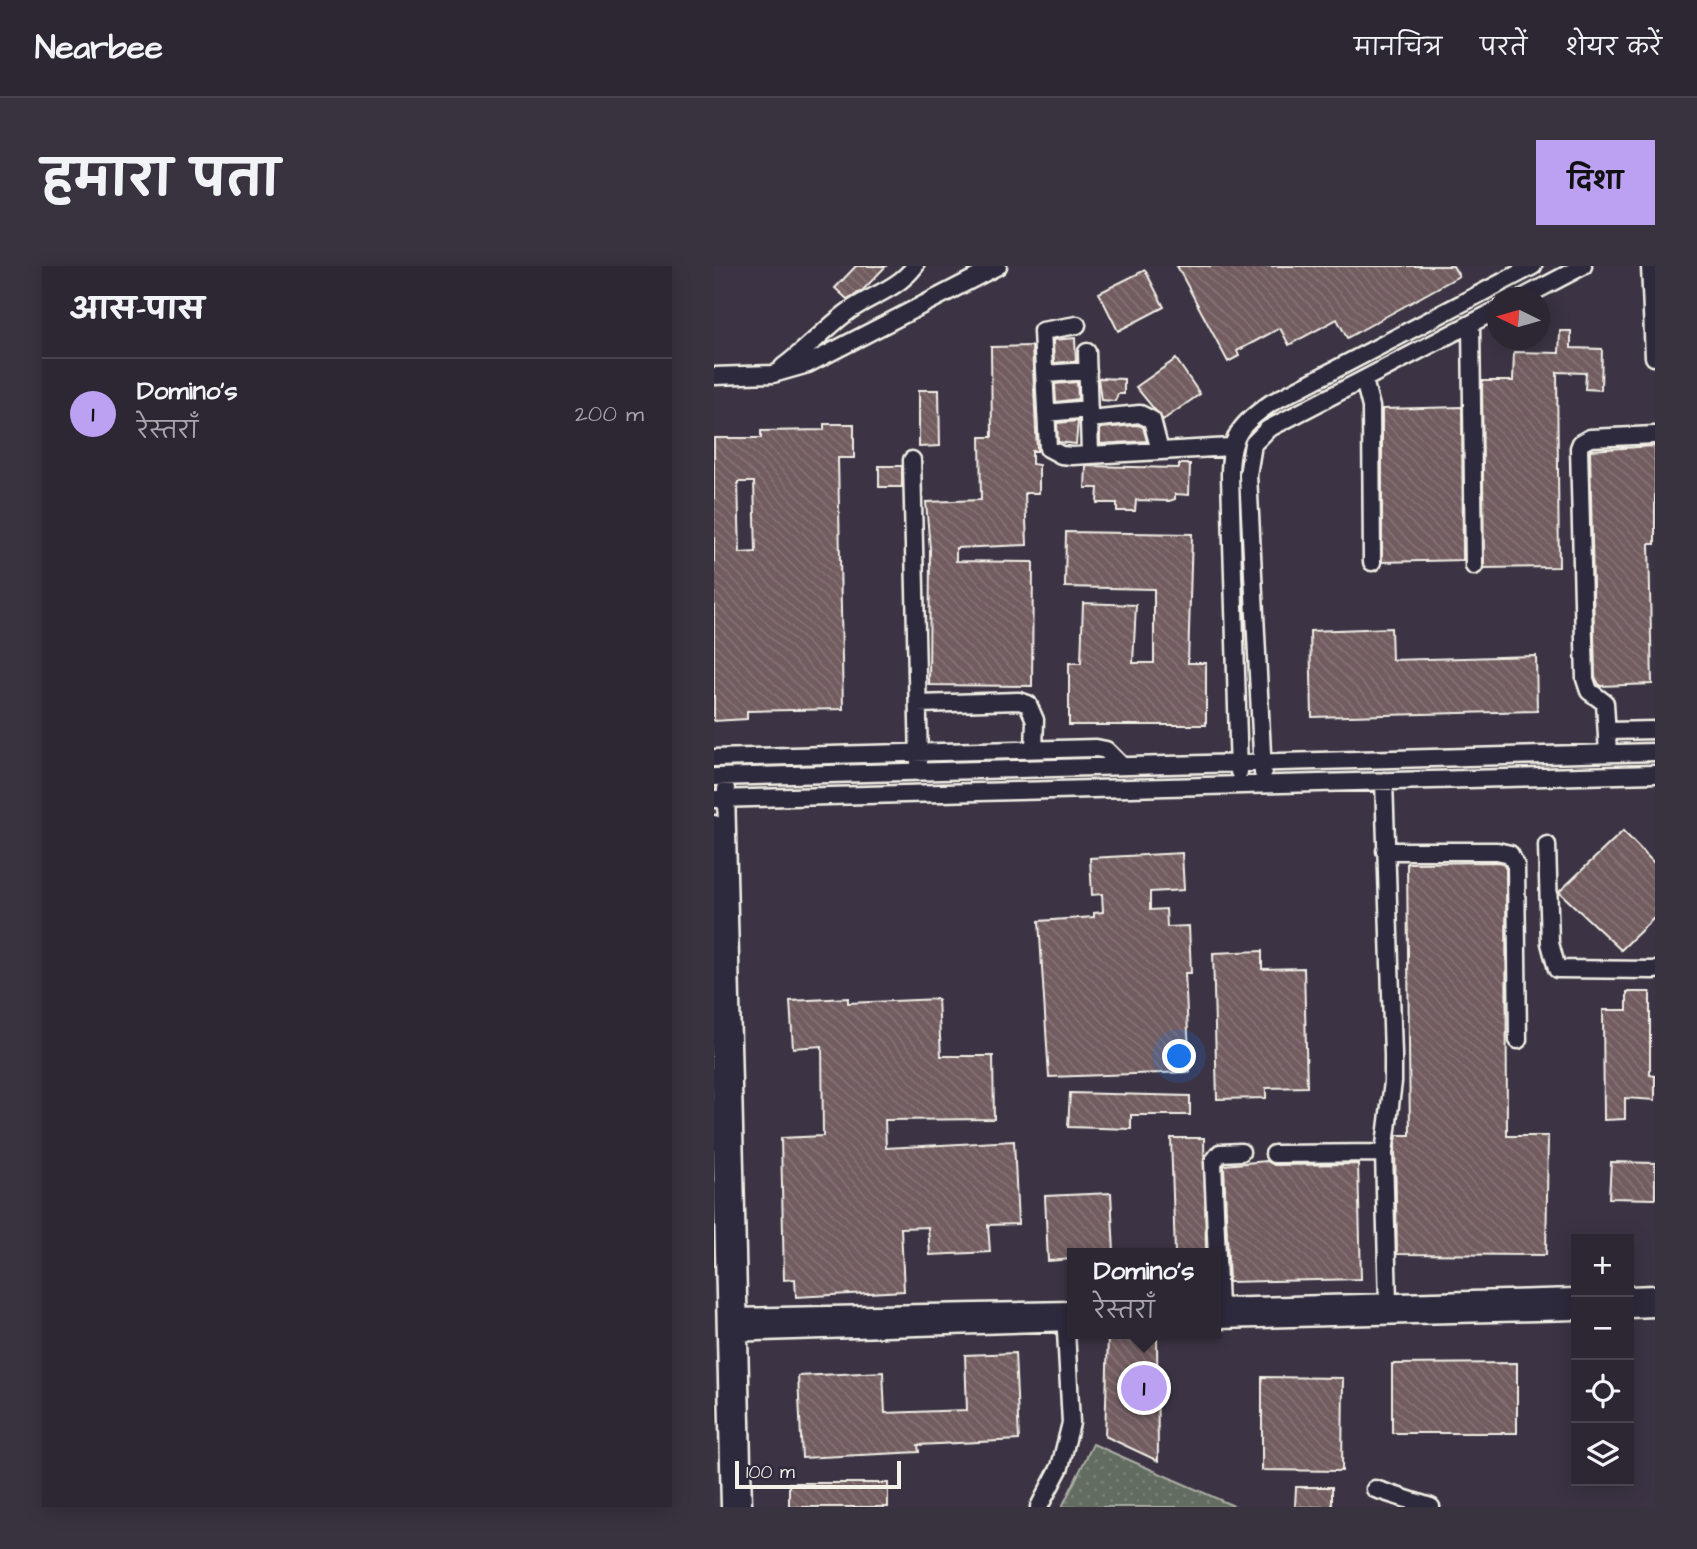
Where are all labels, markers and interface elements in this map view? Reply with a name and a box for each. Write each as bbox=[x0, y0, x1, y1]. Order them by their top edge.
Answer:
text: Nearbee bbox=[35, 25, 163, 71]
text: मानचित्र bbox=[1354, 31, 1442, 65]
text: परतें bbox=[1480, 31, 1527, 65]
text: शेयर करें bbox=[1565, 31, 1662, 65]
button: दिशा bbox=[1536, 140, 1655, 225]
text: हमारा पता bbox=[42, 147, 279, 215]
north arrow bbox=[1487, 287, 1550, 350]
text: आस-पास bbox=[70, 289, 204, 331]
text: Domino's bbox=[137, 373, 238, 409]
text: 1 bbox=[92, 398, 94, 430]
text: 200 m bbox=[575, 398, 644, 430]
text: रेस्तराँ bbox=[137, 415, 198, 447]
your location bbox=[1162, 1039, 1196, 1073]
map controls bbox=[1571, 1234, 1634, 1486]
button: + bbox=[1571, 1234, 1634, 1297]
popup bbox=[1067, 1248, 1221, 1339]
text: Domino's bbox=[1094, 1253, 1194, 1289]
text: रेस्तराँ bbox=[1094, 1295, 1155, 1327]
button: − bbox=[1571, 1297, 1634, 1360]
button: locate bbox=[1571, 1360, 1634, 1423]
pin: 1 bbox=[1121, 1362, 1167, 1414]
button: layers bbox=[1571, 1423, 1634, 1486]
scale bar bbox=[735, 1458, 901, 1490]
text: 100 m bbox=[746, 1459, 795, 1486]

